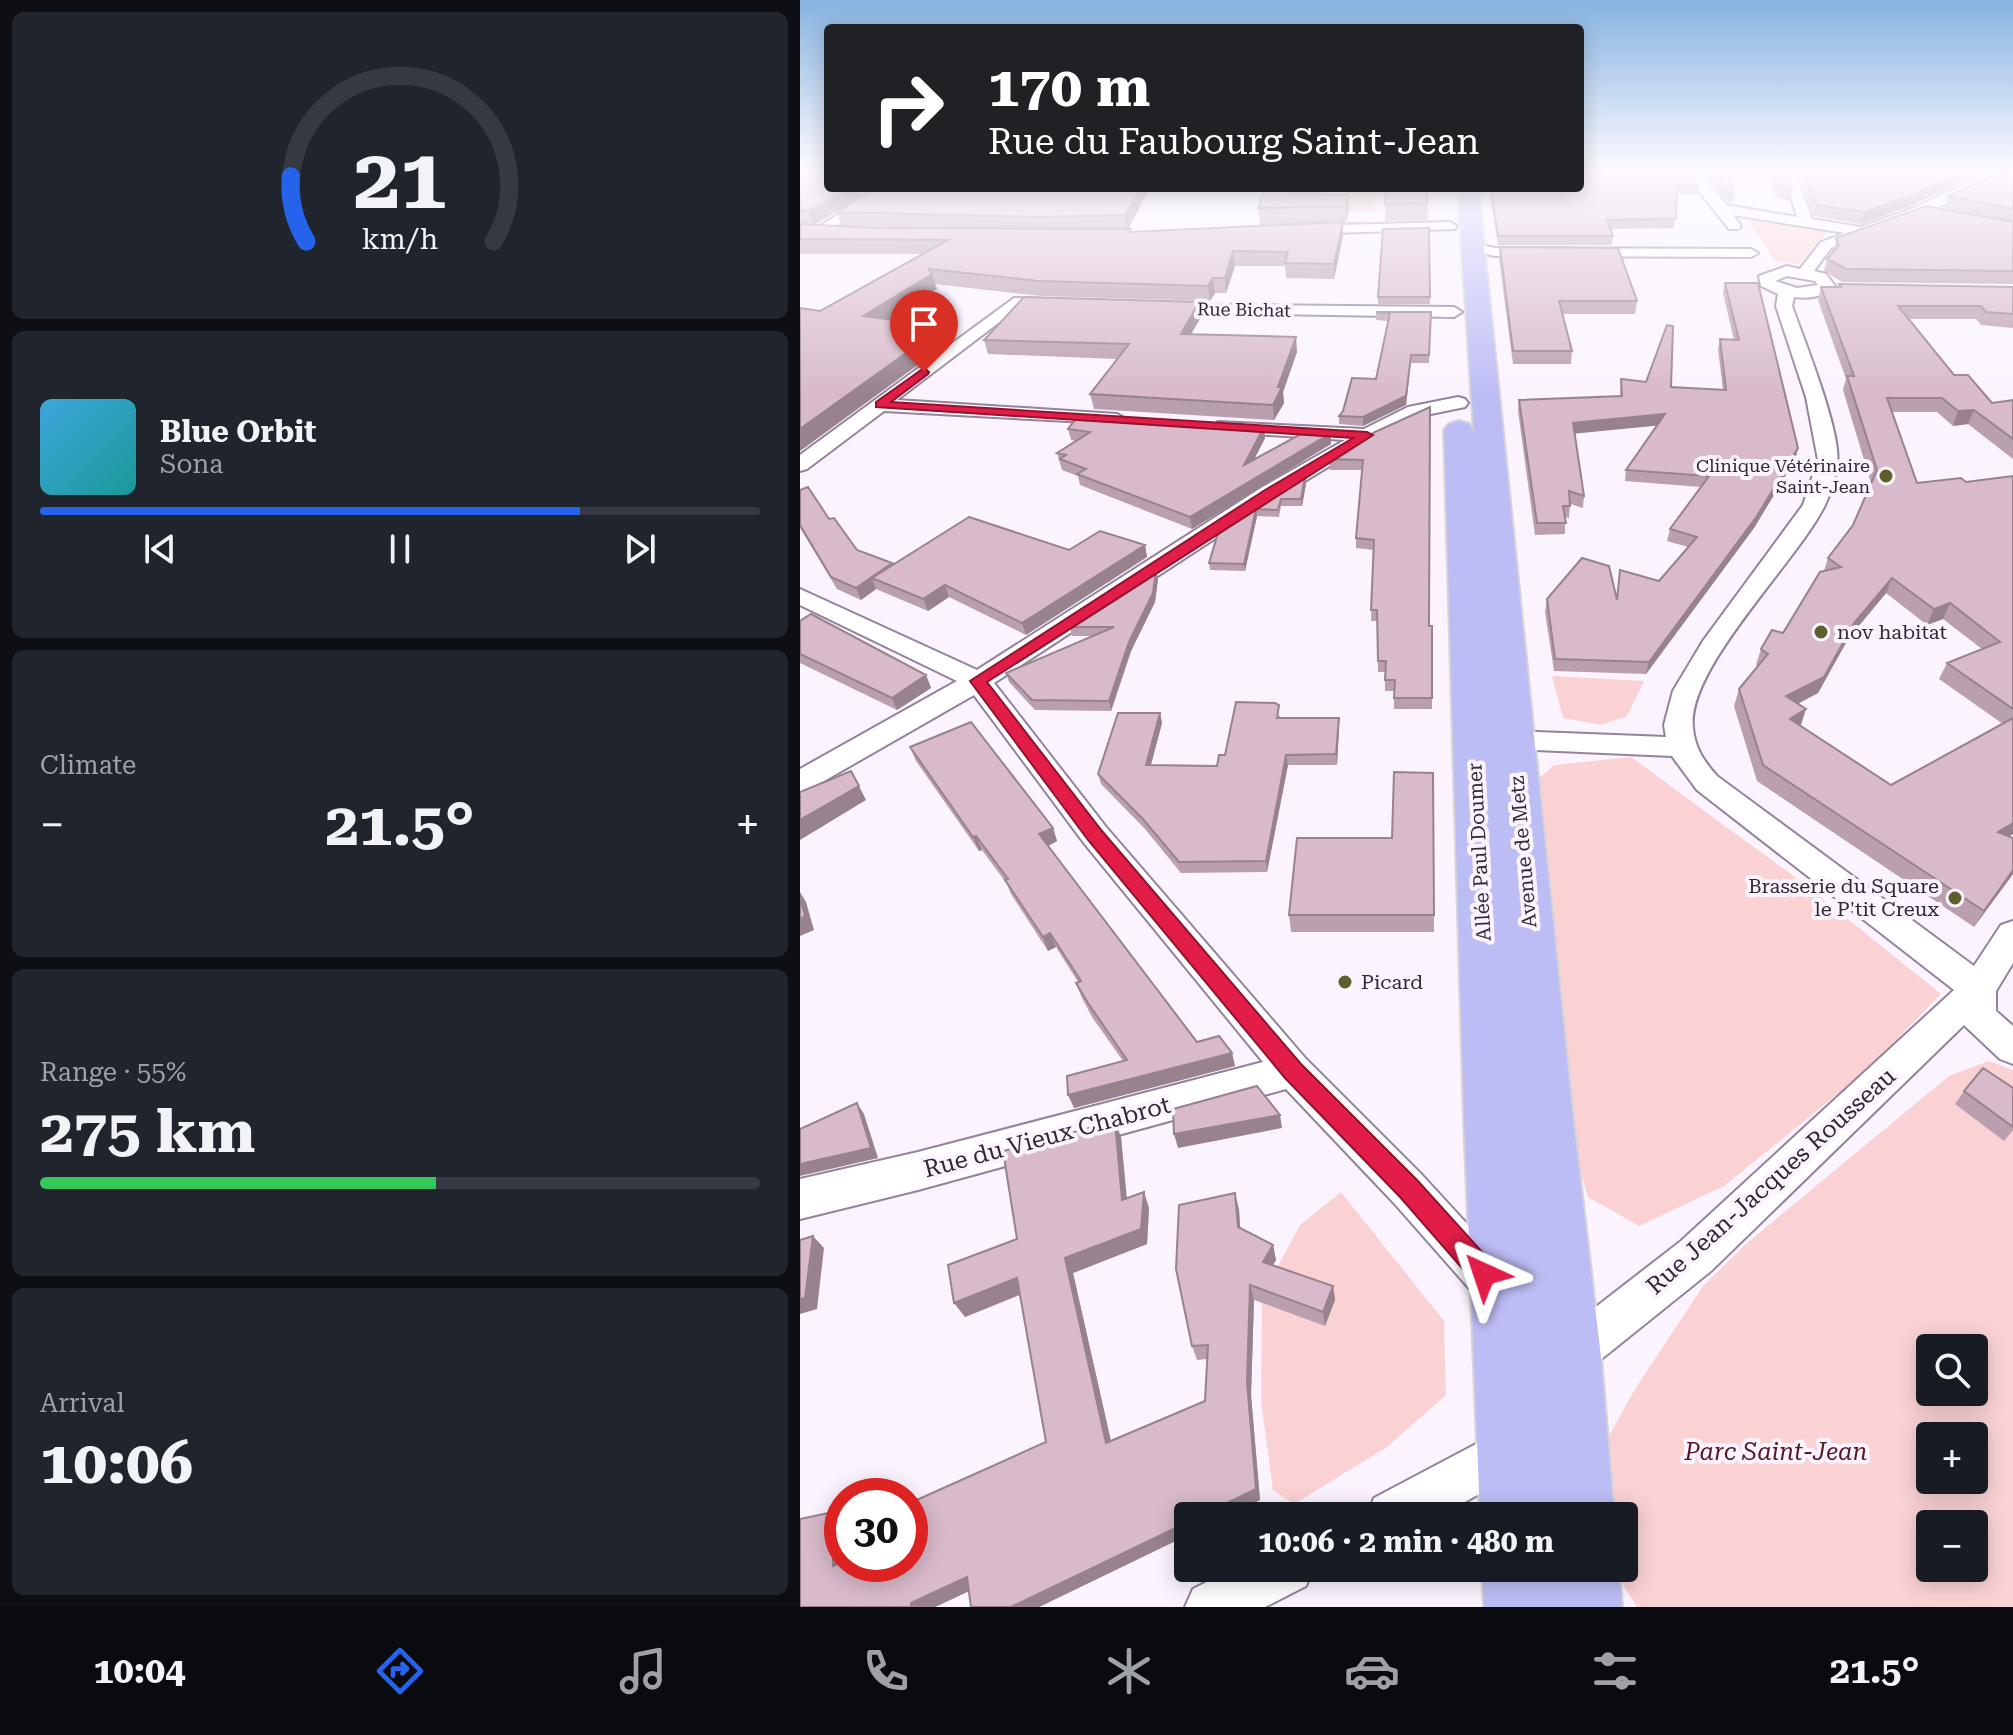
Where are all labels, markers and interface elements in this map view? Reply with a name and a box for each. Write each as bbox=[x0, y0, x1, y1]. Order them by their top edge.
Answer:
text: 170 m bbox=[988, 54, 1150, 120]
icon: right bbox=[856, 56, 960, 160]
text: Rue du Faubourg Saint-Jean bbox=[988, 121, 1479, 163]
text: 21 bbox=[353, 130, 447, 227]
text: km/h bbox=[362, 222, 438, 256]
pin bbox=[890, 290, 958, 372]
street label: Rue Bichat bbox=[1197, 298, 1291, 321]
icon: arrive bbox=[902, 302, 946, 346]
text: Blue Orbit bbox=[160, 414, 316, 449]
text: Sona bbox=[160, 449, 223, 479]
place label: Clinique Vétérinaire Saint-Jean bbox=[1696, 455, 1870, 497]
marker: Clinique Vétérinaire Saint-Jean bbox=[1877, 467, 1895, 485]
icon: previous bbox=[138, 527, 182, 571]
icon: pause bbox=[378, 527, 422, 571]
icon: next bbox=[618, 527, 662, 571]
place label: nov habitat bbox=[1837, 620, 1947, 644]
marker: nov habitat bbox=[1812, 623, 1830, 641]
text: Climate bbox=[40, 750, 136, 780]
street label: Allée Paul Doumer bbox=[1462, 762, 1496, 942]
street label: Avenue de Metz bbox=[1504, 775, 1542, 929]
text: 21.5° bbox=[325, 789, 475, 860]
text: − bbox=[40, 799, 65, 851]
text: + bbox=[735, 799, 760, 851]
place label: Brasserie du Square le P'tit Creux bbox=[1748, 874, 1939, 921]
marker: Brasserie du Square le P'tit Creux bbox=[1946, 889, 1964, 907]
place label: Picard bbox=[1361, 970, 1423, 994]
marker: Picard bbox=[1336, 973, 1354, 991]
text: Range · 55% bbox=[40, 1057, 186, 1087]
street label: Rue Jean-Jacques Rousseau bbox=[1641, 1062, 1901, 1300]
street label: Rue du Vieux Chabrot bbox=[921, 1091, 1173, 1183]
text: 275 km bbox=[40, 1096, 255, 1167]
position arrow bbox=[1442, 1232, 1526, 1316]
map controls bbox=[1916, 1334, 1988, 1582]
button: search bbox=[1916, 1334, 1988, 1406]
text: Arrival bbox=[40, 1388, 125, 1418]
button: + bbox=[1916, 1422, 1988, 1494]
text: 10:06 bbox=[40, 1427, 193, 1498]
park label: Parc Saint-Jean bbox=[1684, 1438, 1867, 1466]
speed limit sign: 30 bbox=[824, 1478, 928, 1582]
button: − bbox=[1916, 1510, 1988, 1582]
text: 10:06 · 2 min · 480 m bbox=[1258, 1524, 1554, 1559]
icon: directions bbox=[372, 1643, 428, 1699]
icon: music bbox=[615, 1643, 671, 1699]
icon: phone bbox=[858, 1643, 914, 1699]
icon: climate bbox=[1101, 1643, 1157, 1699]
icon: car bbox=[1344, 1643, 1400, 1699]
icon: filters bbox=[1587, 1643, 1643, 1699]
text: 10:04 bbox=[93, 1650, 185, 1692]
text: 21.5° bbox=[1830, 1650, 1919, 1692]

